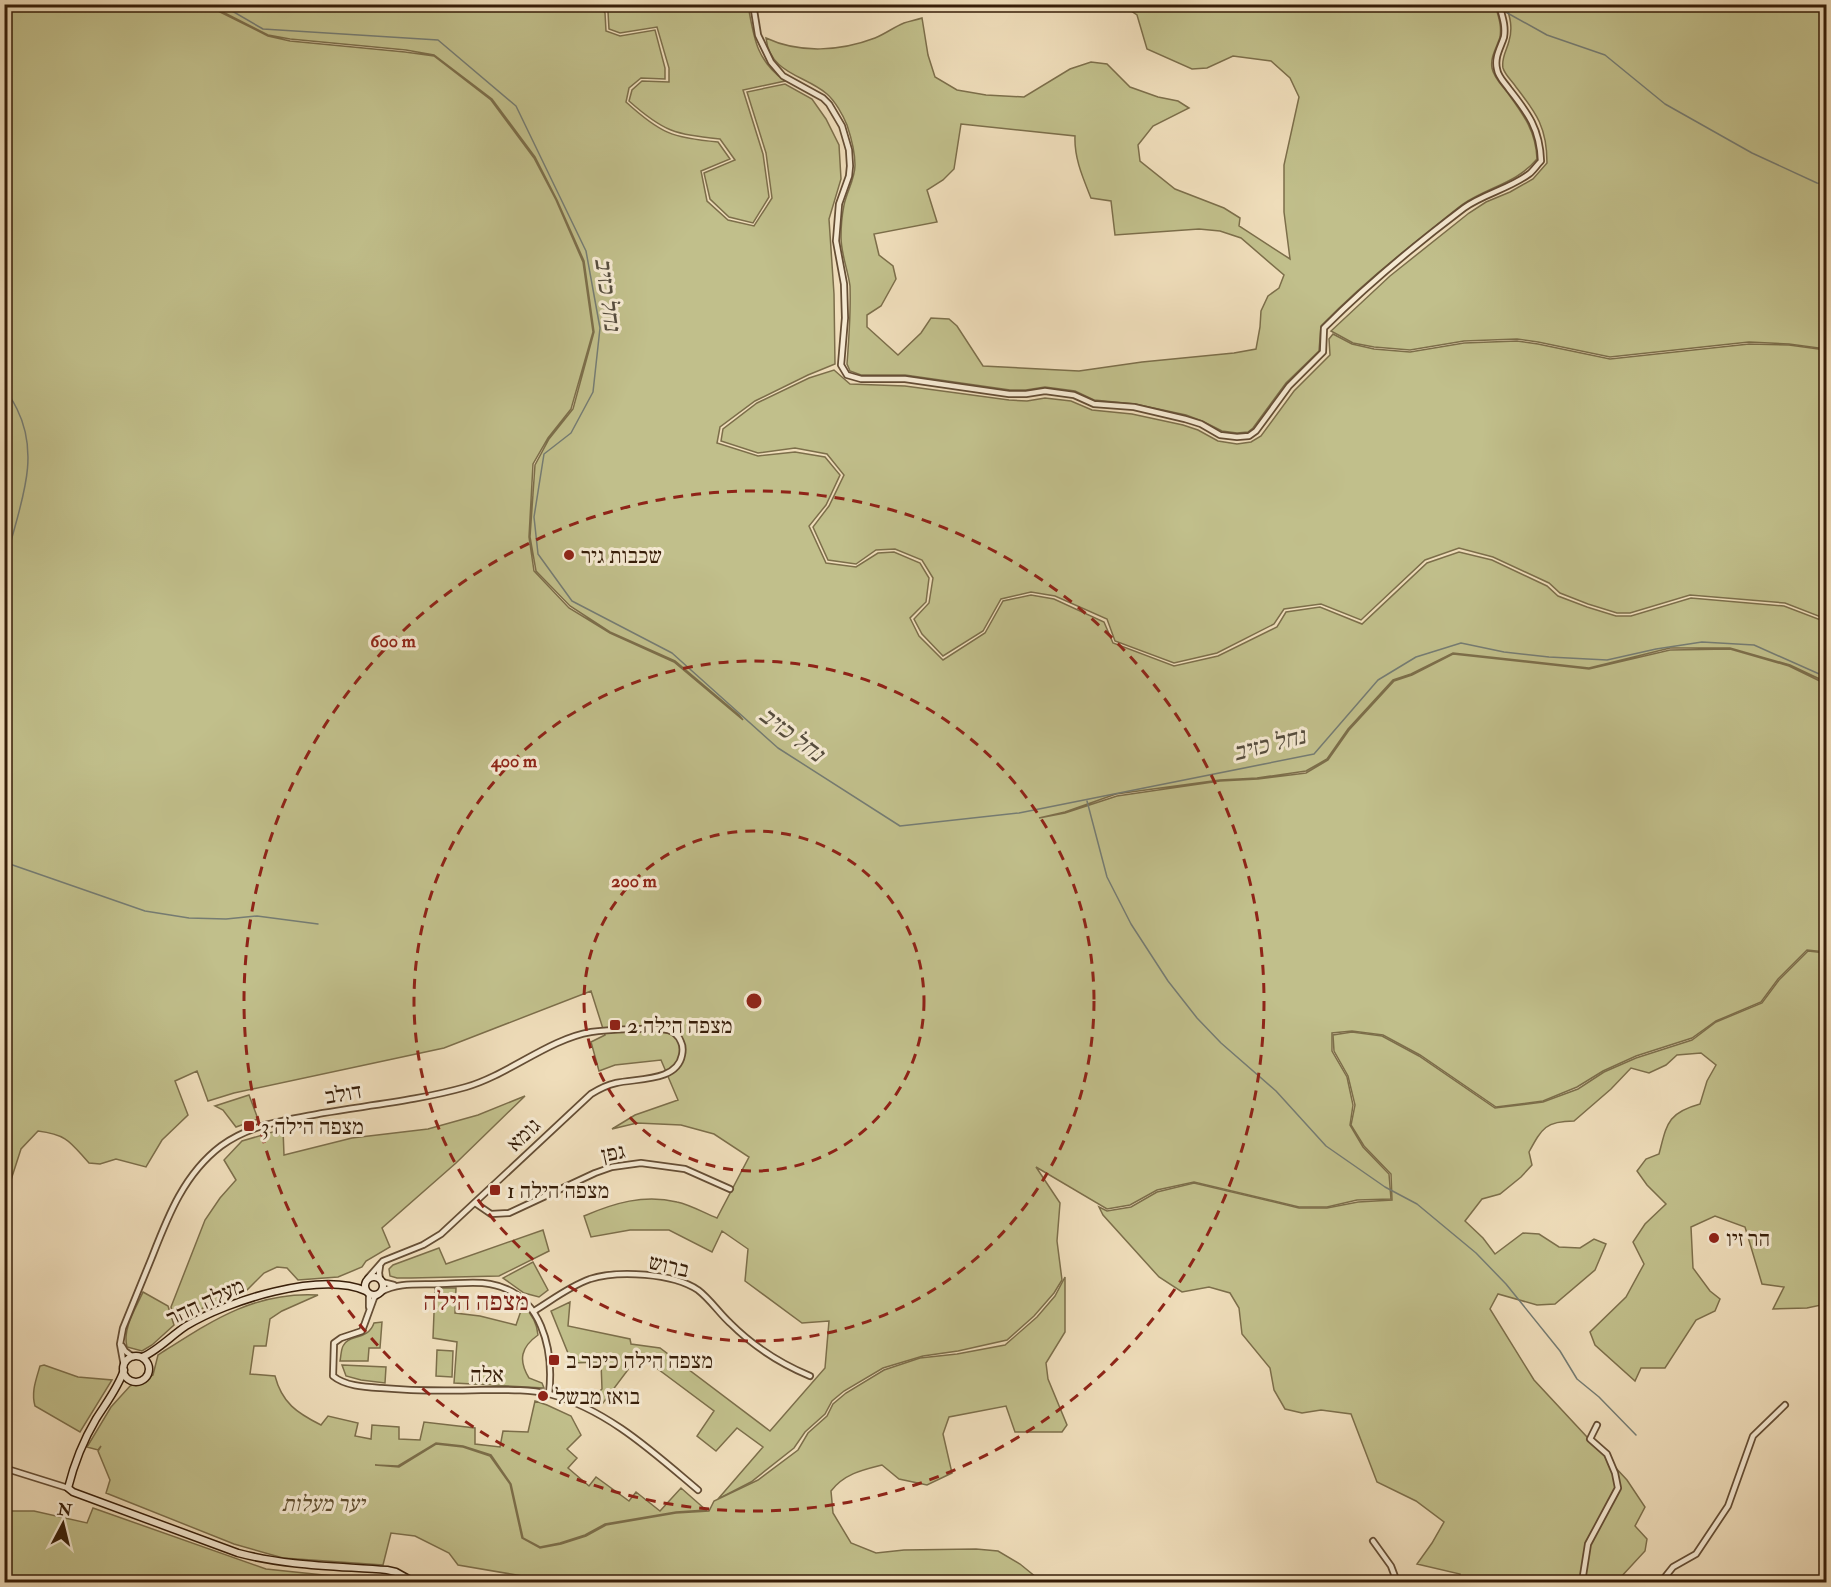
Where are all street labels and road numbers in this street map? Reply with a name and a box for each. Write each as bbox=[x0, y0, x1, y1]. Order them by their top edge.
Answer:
street label: דולב bbox=[322, 1077, 364, 1111]
street label: גומא bbox=[501, 1112, 547, 1158]
street label: גפן bbox=[599, 1137, 628, 1169]
street label: ברוש bbox=[646, 1248, 692, 1284]
street label: מעלה ההר bbox=[162, 1272, 249, 1332]
street label: אלה bbox=[470, 1361, 504, 1389]

